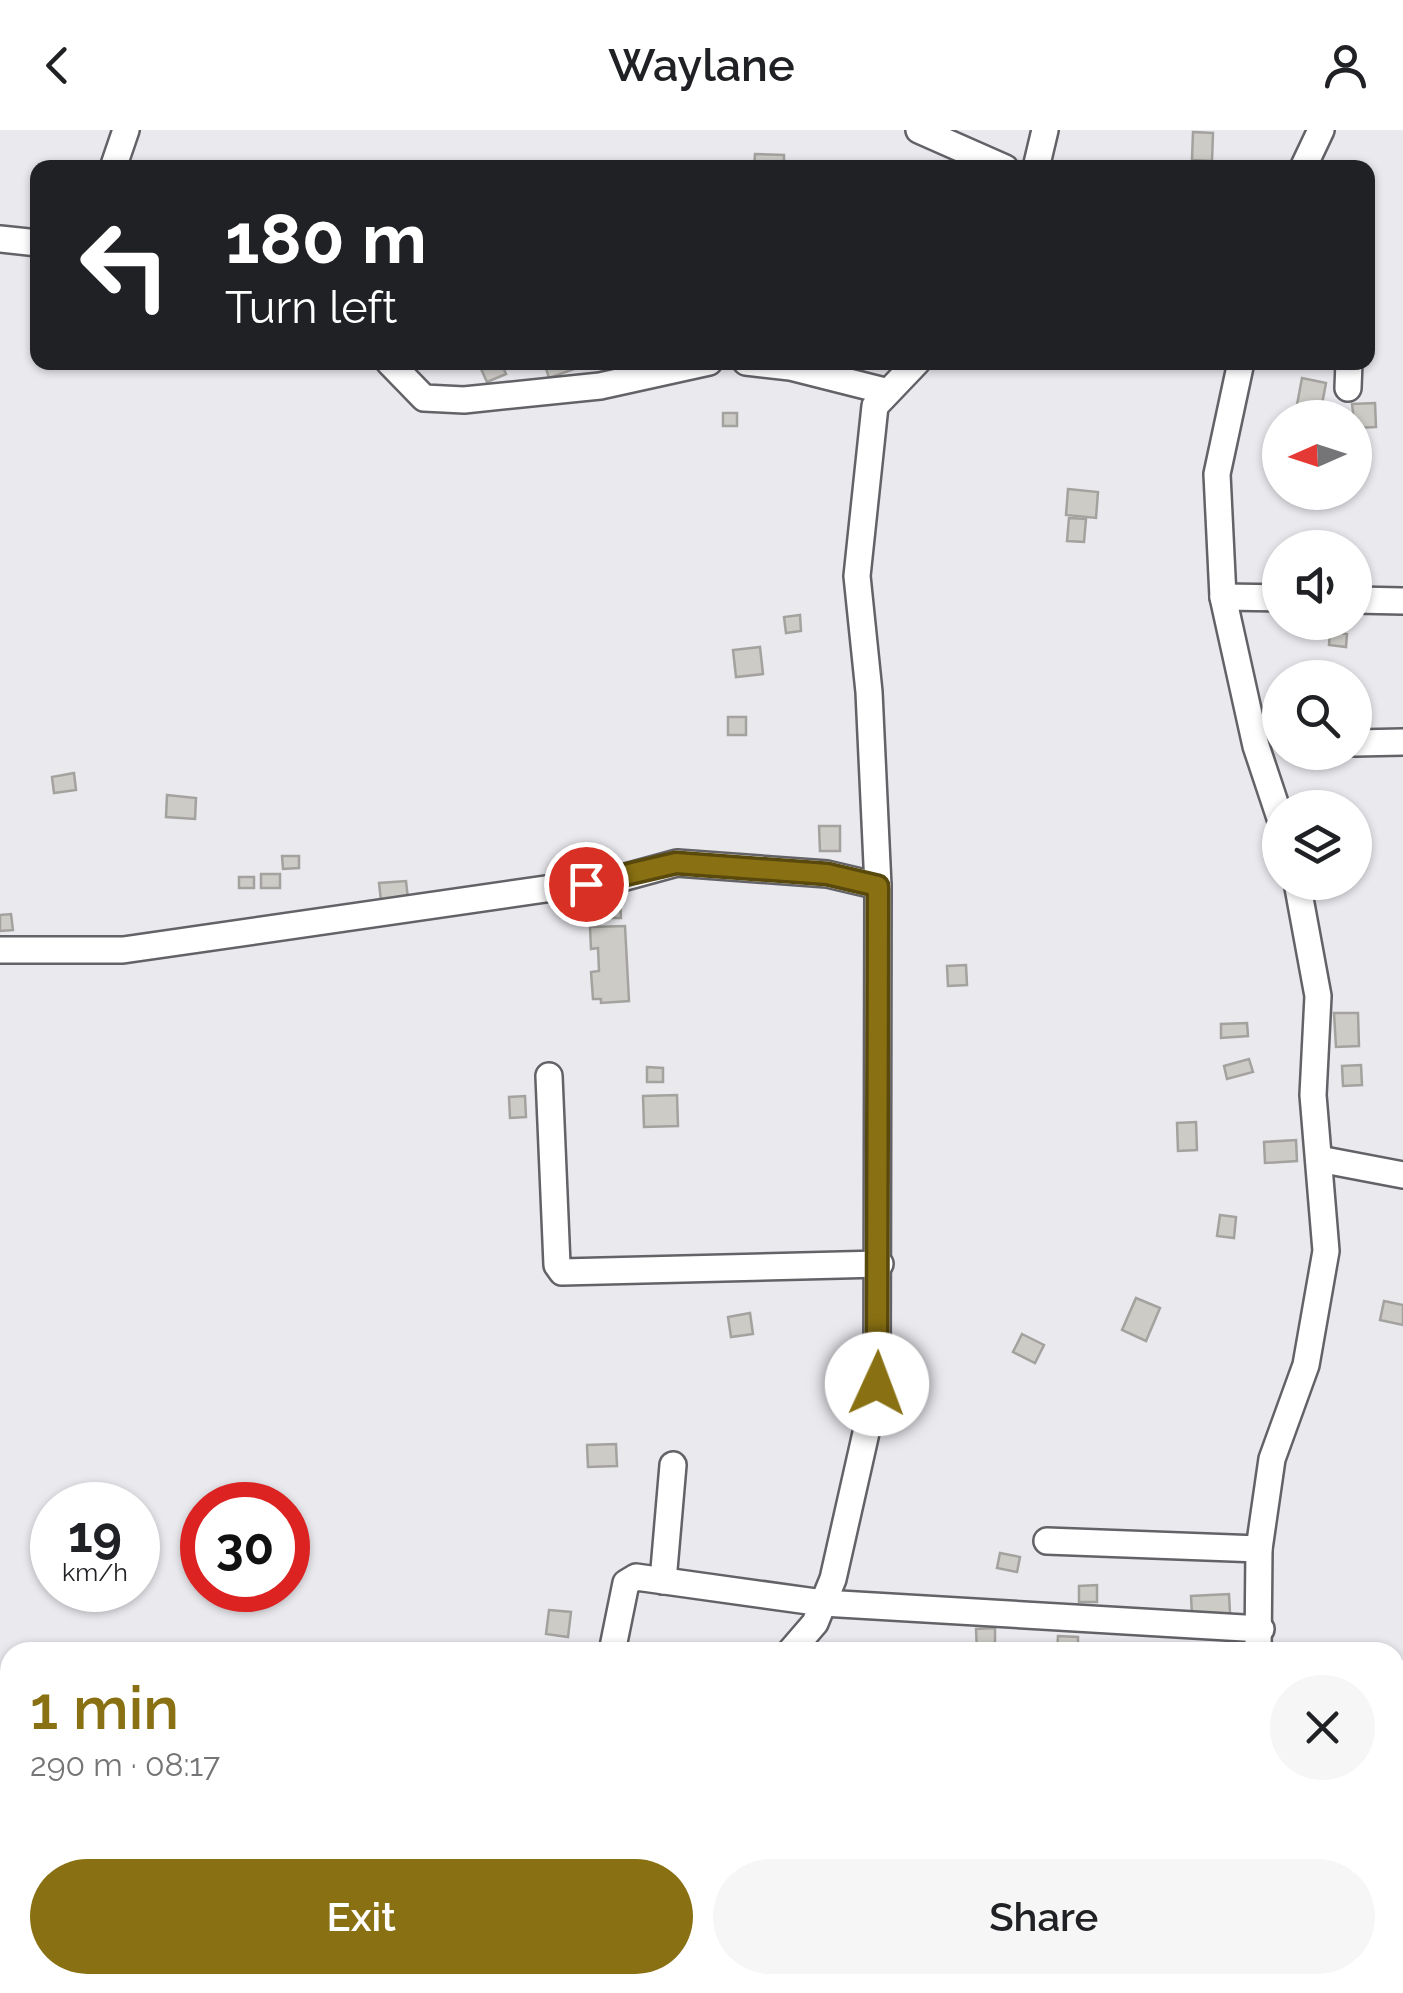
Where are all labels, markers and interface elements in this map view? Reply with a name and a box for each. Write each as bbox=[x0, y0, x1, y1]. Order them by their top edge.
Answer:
icon: back bbox=[30, 38, 85, 93]
icon: person bbox=[1318, 38, 1373, 93]
text: Waylane bbox=[608, 39, 795, 92]
text: 180 m bbox=[225, 197, 427, 279]
icon: left bbox=[60, 200, 190, 330]
text: Turn left bbox=[225, 281, 397, 334]
north arrow bbox=[1262, 400, 1372, 510]
map controls bbox=[1262, 400, 1372, 900]
button: sound bbox=[1262, 530, 1372, 640]
button: search bbox=[1262, 660, 1372, 770]
button: layers bbox=[1262, 790, 1372, 900]
pin bbox=[544, 842, 629, 927]
icon: arrive bbox=[559, 857, 614, 912]
position arrow bbox=[825, 1332, 929, 1436]
speed limit sign: 30 bbox=[180, 1482, 310, 1612]
text: 19 bbox=[68, 1505, 122, 1564]
text: km/h bbox=[62, 1557, 128, 1587]
text: 1 min bbox=[30, 1673, 179, 1743]
button: close bbox=[1270, 1675, 1375, 1780]
text: 290 m · 08:17 bbox=[30, 1746, 220, 1783]
button: Exit bbox=[30, 1859, 693, 1974]
button: Share bbox=[713, 1859, 1375, 1974]

